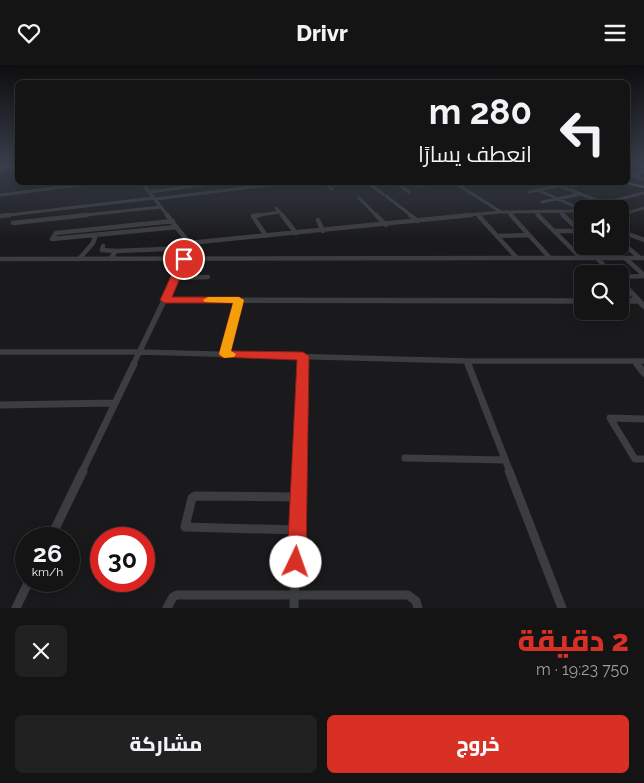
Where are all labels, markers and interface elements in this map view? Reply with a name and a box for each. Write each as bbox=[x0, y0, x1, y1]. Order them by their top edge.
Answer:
icon: heart bbox=[15, 19, 43, 47]
icon: menu bbox=[601, 19, 629, 47]
text: Drivr bbox=[296, 20, 348, 46]
text: 280 m bbox=[429, 91, 532, 132]
icon: left bbox=[550, 100, 615, 165]
text: انعطف يسارًا bbox=[418, 141, 532, 167]
map controls bbox=[574, 200, 629, 320]
button: sound bbox=[574, 200, 629, 255]
pin bbox=[163, 238, 205, 280]
icon: arrive bbox=[170, 245, 198, 273]
button: search bbox=[574, 265, 629, 320]
speed limit sign: 30 bbox=[90, 527, 155, 592]
position arrow bbox=[269, 535, 321, 587]
text: 26 bbox=[33, 538, 62, 568]
text: km/h bbox=[32, 565, 63, 579]
text: 2 دقيقة bbox=[517, 623, 629, 658]
button: close bbox=[15, 625, 67, 677]
text: 750 m · 19:23 bbox=[536, 660, 629, 679]
button: مشاركة bbox=[15, 715, 317, 773]
button: خروج bbox=[327, 715, 629, 773]

